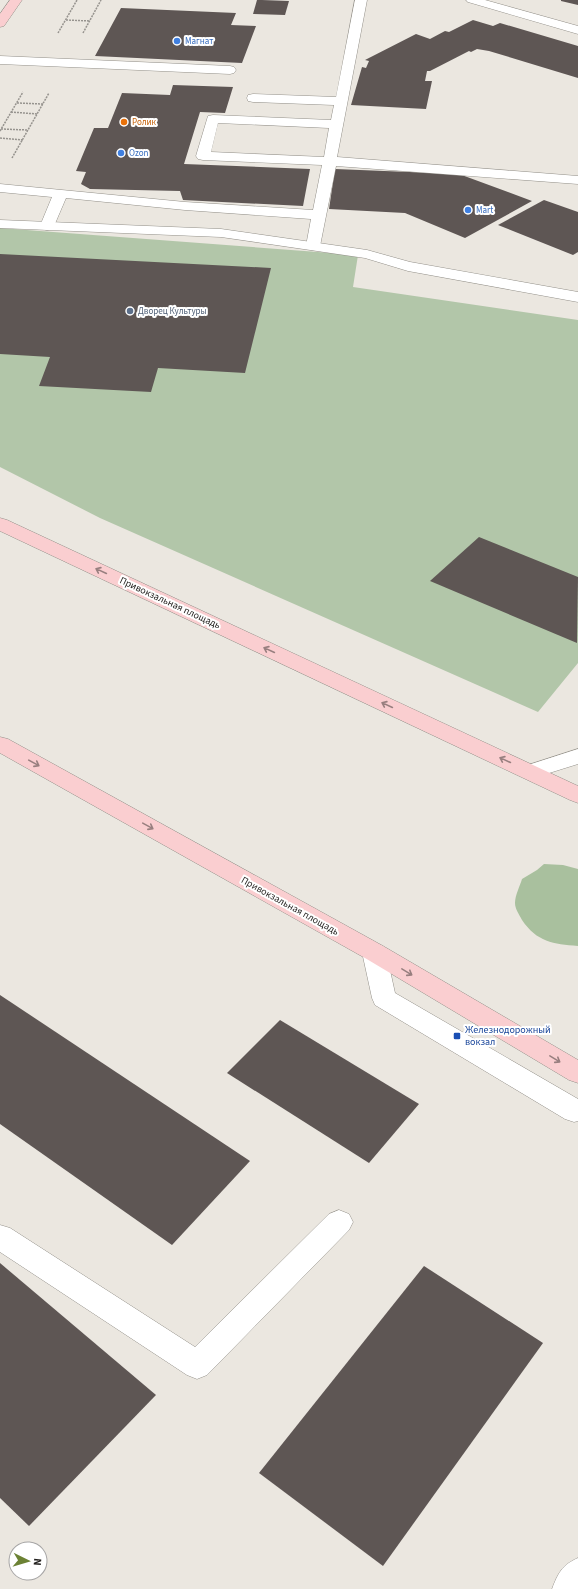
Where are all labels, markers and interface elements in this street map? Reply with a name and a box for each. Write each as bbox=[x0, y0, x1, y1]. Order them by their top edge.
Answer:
place label: Магнат bbox=[185, 35, 213, 48]
marker: Магнат bbox=[172, 36, 182, 46]
place label: Ролик bbox=[132, 116, 157, 129]
marker: Ролик bbox=[119, 117, 129, 127]
place label: Ozon bbox=[129, 147, 149, 160]
marker: Ozon bbox=[116, 148, 126, 158]
place label: Mart bbox=[476, 204, 493, 217]
marker: Mart bbox=[463, 205, 473, 215]
place label: Дворец Культуры bbox=[138, 305, 207, 318]
marker: Дворец Культуры bbox=[125, 306, 135, 316]
one-way arrow bbox=[95, 567, 107, 574]
street label: Привокзальная площадь bbox=[117, 573, 223, 633]
one-way arrow bbox=[264, 646, 276, 653]
one-way arrow bbox=[381, 701, 393, 708]
one-way arrow bbox=[499, 756, 511, 763]
one-way arrow bbox=[28, 759, 40, 767]
one-way arrow bbox=[141, 823, 153, 830]
street label: Привокзальная площадь bbox=[239, 873, 342, 939]
one-way arrow bbox=[401, 968, 413, 976]
place label: Железнодорожный вокзал bbox=[465, 1023, 551, 1049]
marker: Железнодорожный вокзал bbox=[452, 1031, 462, 1041]
one-way arrow bbox=[549, 1056, 561, 1064]
north arrow bbox=[8, 1541, 48, 1581]
text: N bbox=[30, 1558, 45, 1566]

